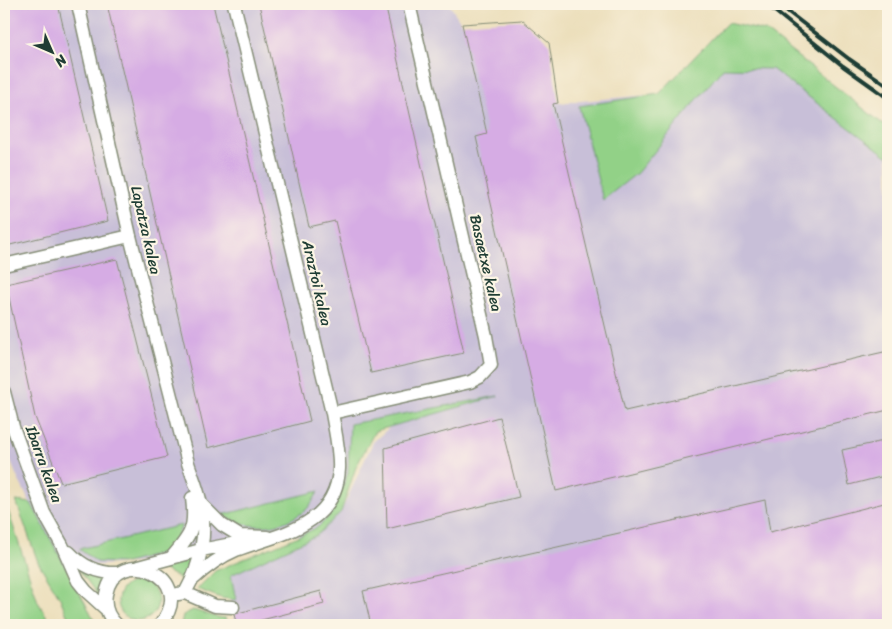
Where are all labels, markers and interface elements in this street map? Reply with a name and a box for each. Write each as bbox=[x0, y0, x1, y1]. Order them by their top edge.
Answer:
north arrow bbox=[28, 28, 78, 78]
text: N bbox=[48, 48, 74, 73]
street label: Lapatza kalea bbox=[123, 183, 169, 277]
street label: Basaetxe kalea bbox=[462, 212, 510, 315]
street label: Araztoi kalea bbox=[294, 237, 340, 329]
street label: Ibarra kalea bbox=[18, 421, 70, 507]

